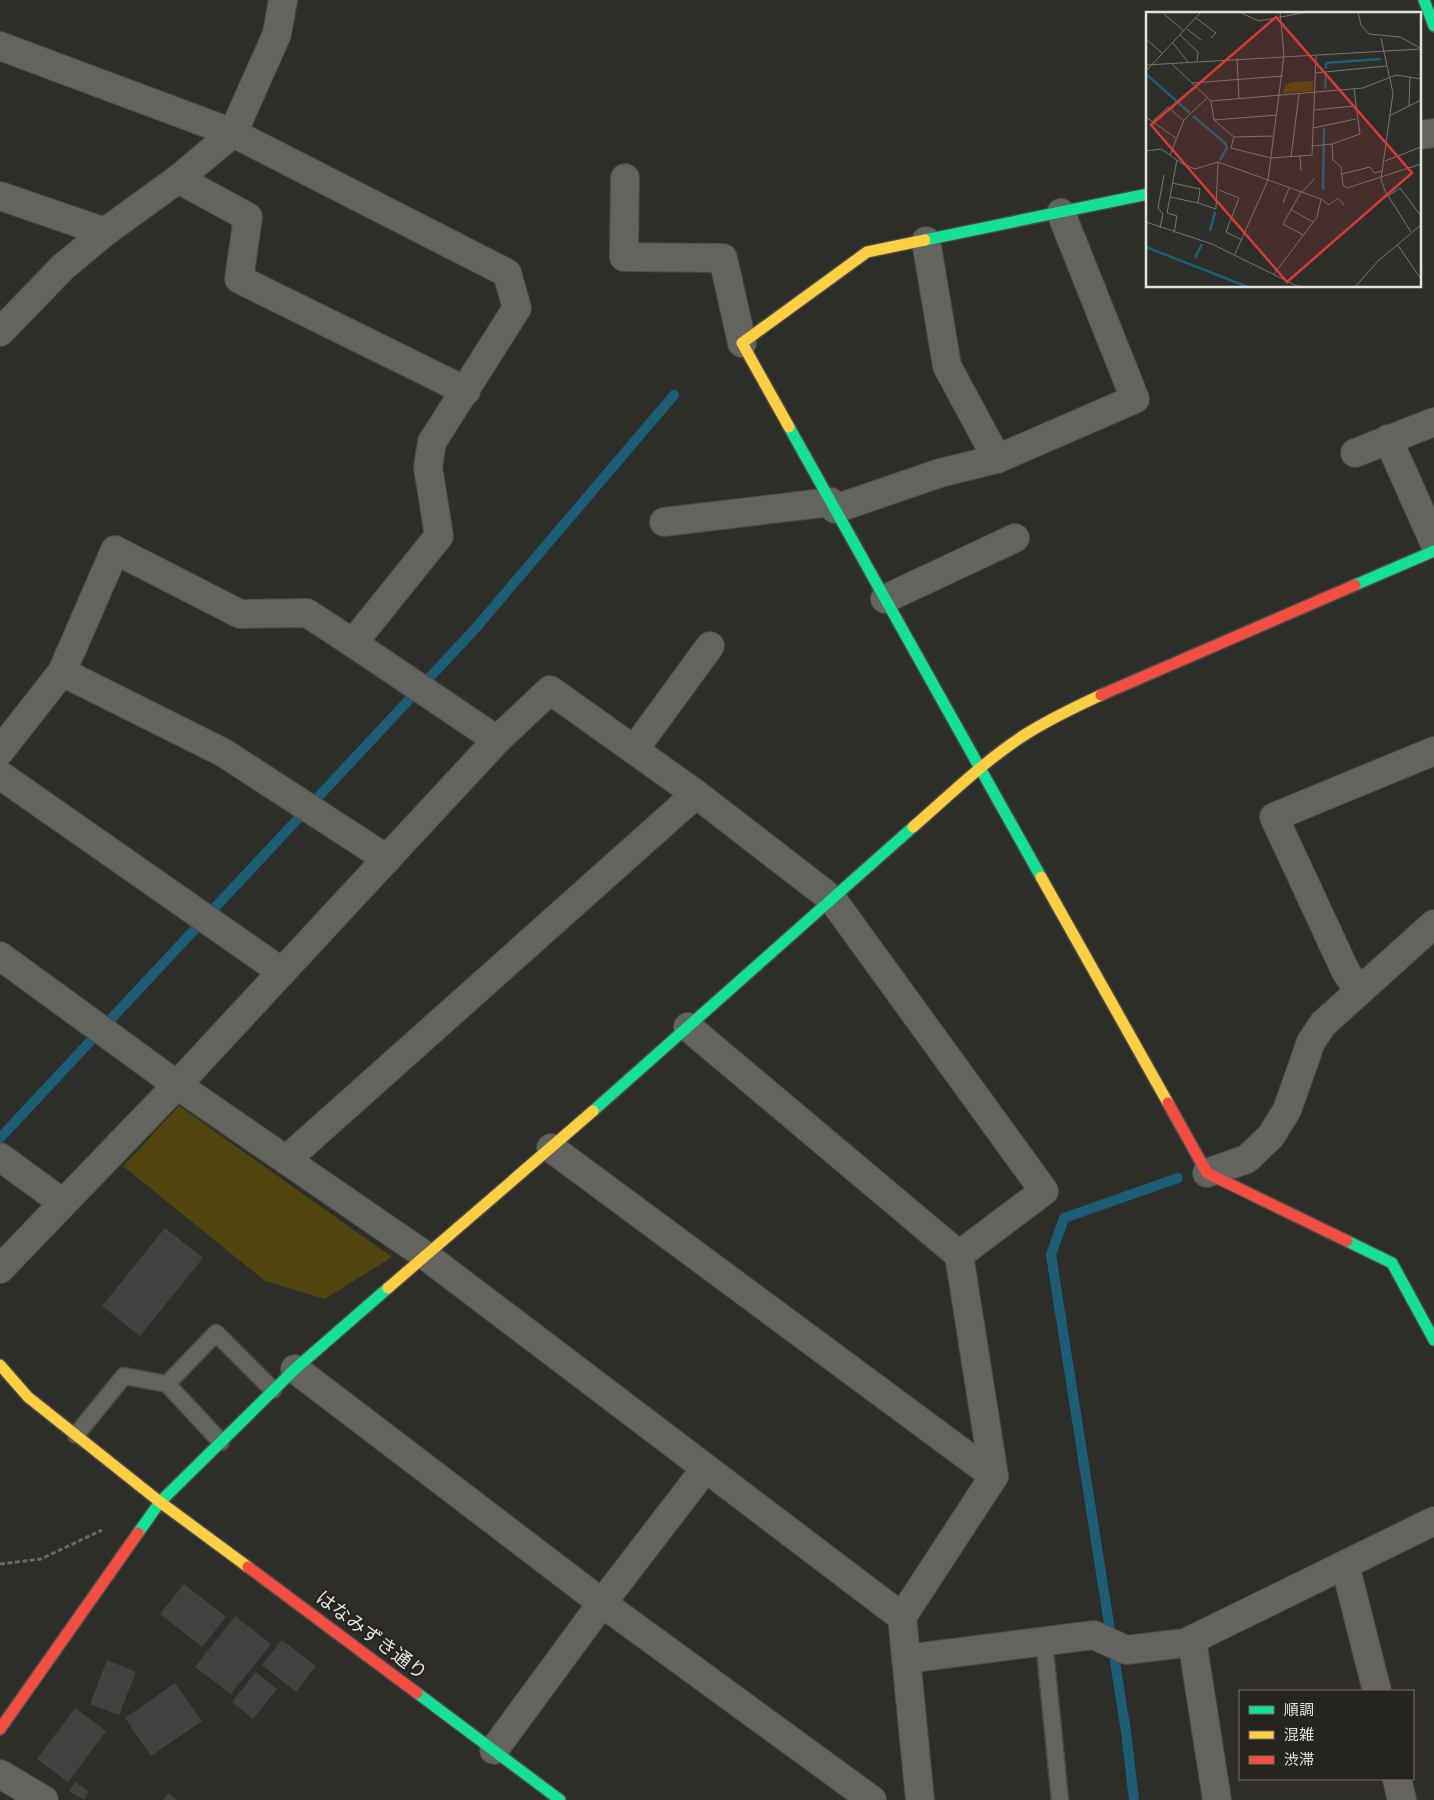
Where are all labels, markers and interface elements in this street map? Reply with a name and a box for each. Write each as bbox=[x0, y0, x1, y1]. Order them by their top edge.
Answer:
inset map bbox=[1146, 12, 1422, 288]
street label: はなみずき通り bbox=[312, 1588, 430, 1684]
legend bbox=[1239, 1690, 1414, 1780]
text: 順調 bbox=[1284, 1703, 1314, 1718]
text: 混雑 bbox=[1284, 1727, 1314, 1743]
text: 渋滞 bbox=[1284, 1752, 1314, 1768]

